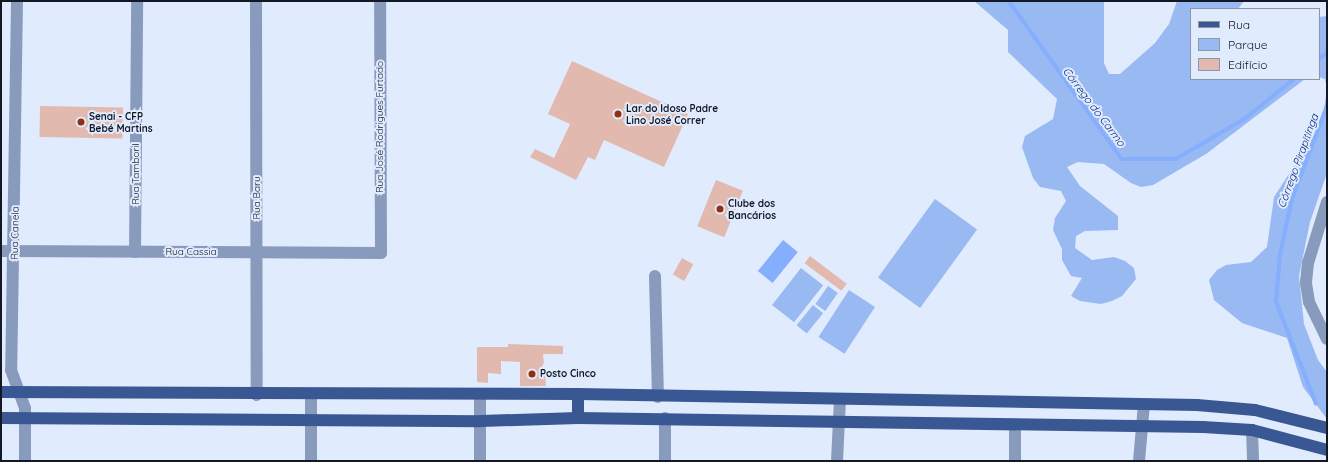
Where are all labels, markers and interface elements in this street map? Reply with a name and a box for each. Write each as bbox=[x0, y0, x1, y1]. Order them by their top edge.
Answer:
legend bbox=[1190, 8, 1320, 80]
text: Rua bbox=[1228, 17, 1250, 32]
text: Parque bbox=[1228, 37, 1268, 52]
text: Edifício bbox=[1228, 57, 1268, 72]
street label: Rua José Rodrigues Furtado bbox=[374, 61, 386, 193]
water label: Córrego do Carmo bbox=[1060, 65, 1128, 149]
place label: Lar do Idoso Padre Lino José Correr bbox=[626, 102, 718, 126]
marker: Lar do Idoso Padre Lino José Correr bbox=[613, 109, 623, 119]
place label: Senai - CFP Bebé Martins bbox=[89, 110, 152, 134]
water label: Córrego Pirapitinga bbox=[1275, 112, 1321, 210]
marker: Senai - CFP Bebé Martins bbox=[76, 117, 86, 127]
street label: Rua Tamboril bbox=[130, 143, 142, 205]
street label: Rua Baru bbox=[251, 176, 263, 220]
place label: Clube dos Bancários bbox=[728, 197, 776, 220]
marker: Clube dos Bancários bbox=[715, 204, 725, 214]
street label: Rua Canela bbox=[9, 206, 21, 260]
street label: Rua Cassia bbox=[165, 246, 217, 258]
place label: Posto Cinco bbox=[540, 368, 596, 380]
marker: Posto Cinco bbox=[527, 369, 537, 379]

